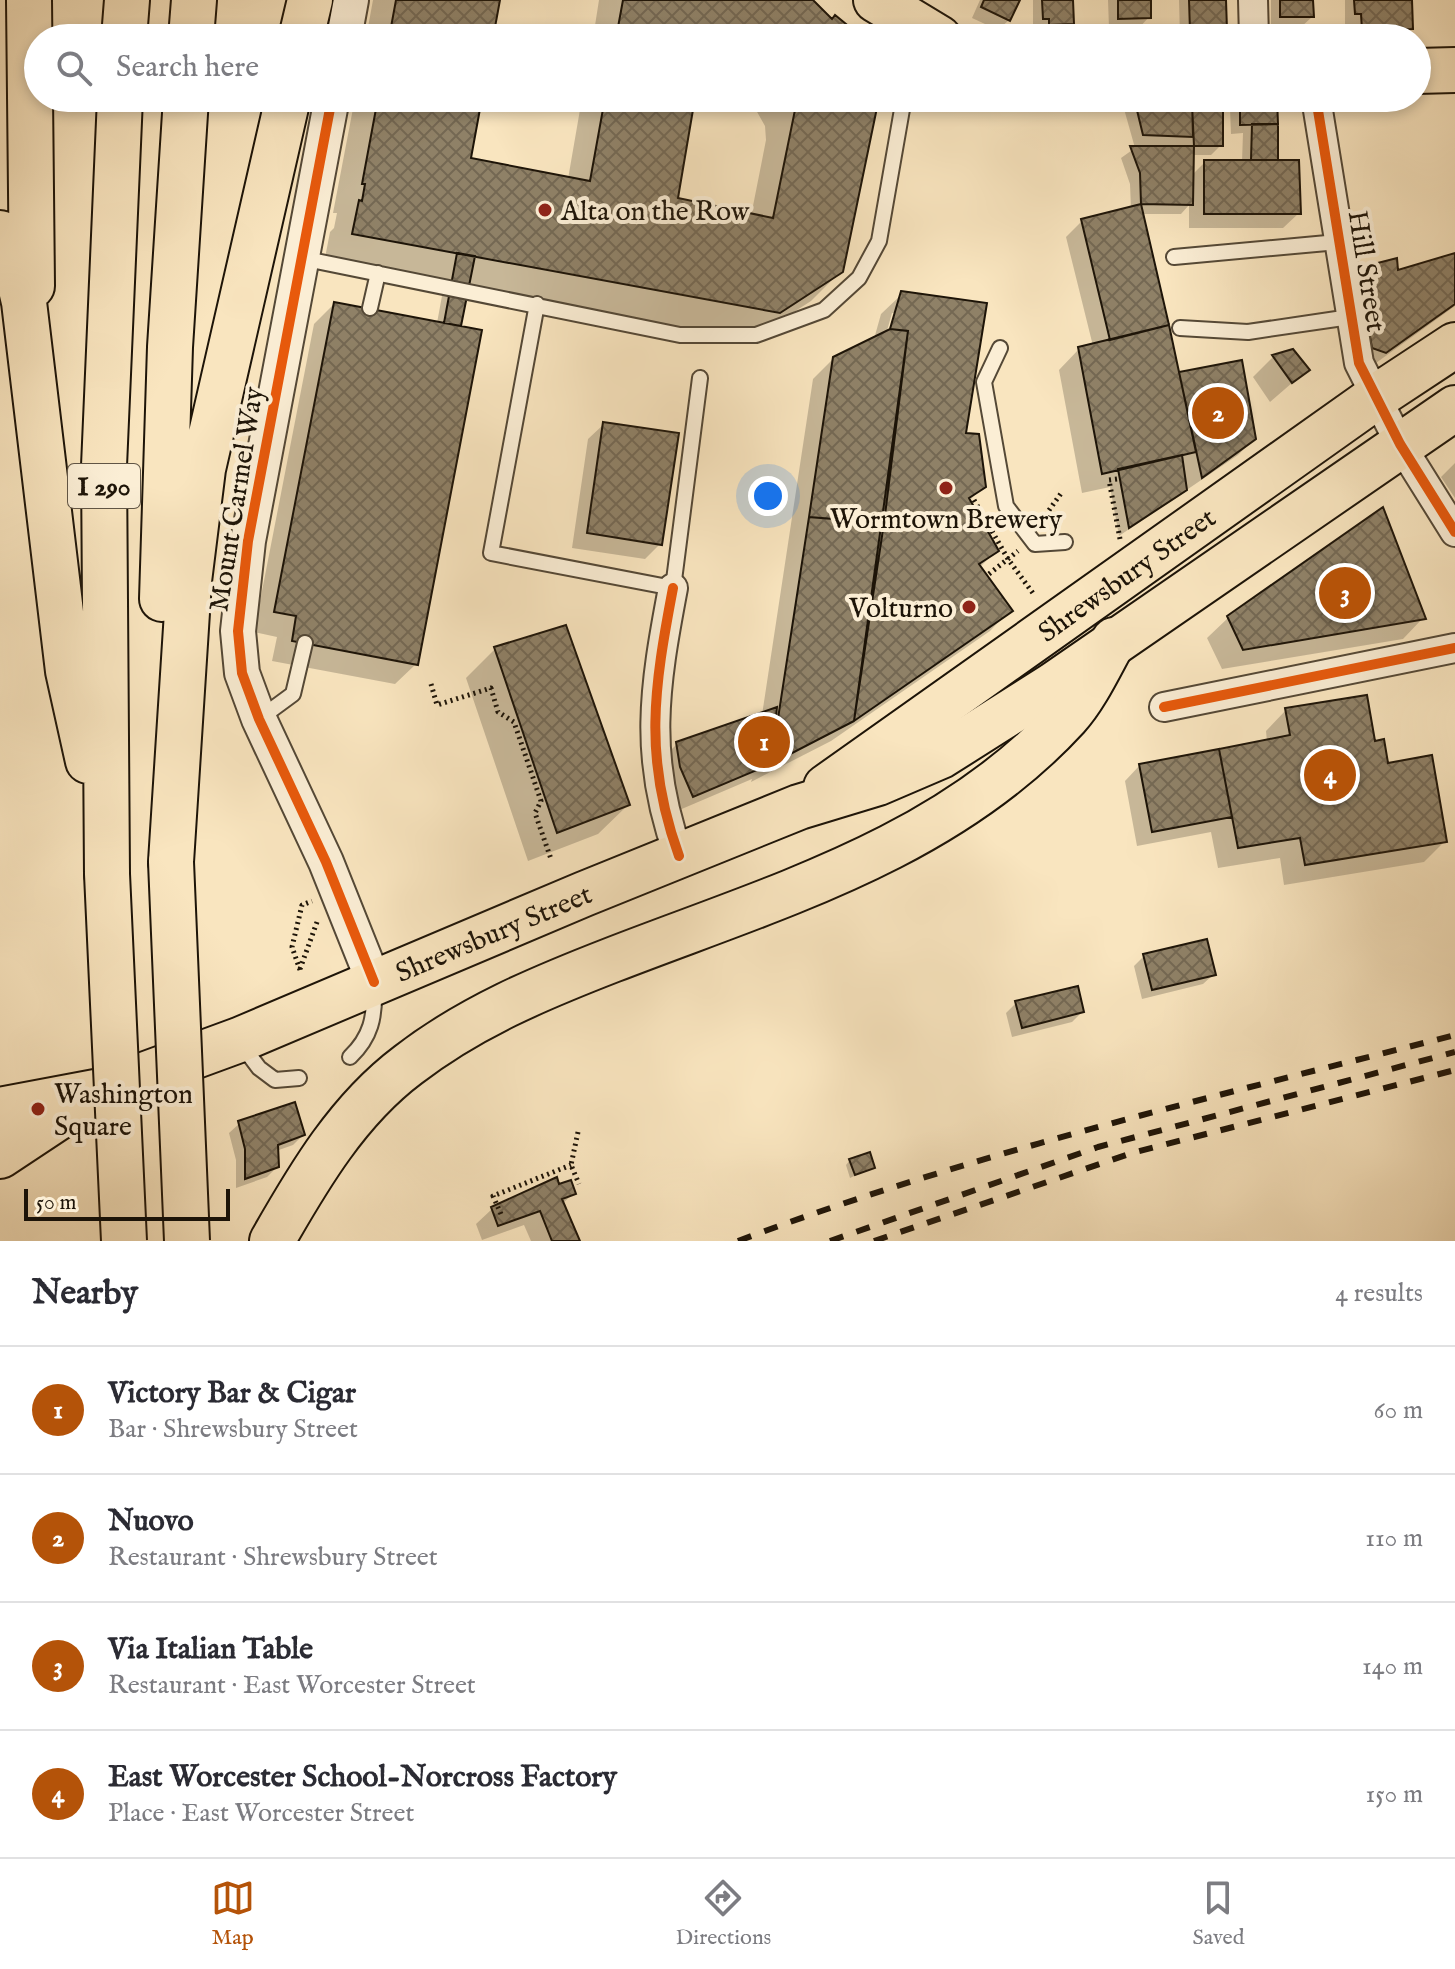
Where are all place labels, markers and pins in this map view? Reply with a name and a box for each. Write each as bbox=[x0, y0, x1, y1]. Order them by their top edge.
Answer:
place label: Alta on the Row bbox=[560, 195, 750, 230]
marker: Alta on the Row bbox=[536, 201, 554, 219]
pin: 2 bbox=[1192, 383, 1244, 443]
marker: Wormtown Brewery bbox=[937, 479, 955, 497]
place label: Wormtown Brewery bbox=[830, 503, 1063, 538]
pin: 3 bbox=[1319, 563, 1371, 623]
place label: Volturno bbox=[848, 592, 953, 627]
marker: Volturno bbox=[960, 598, 978, 616]
pin: 1 bbox=[738, 712, 790, 772]
pin: 4 bbox=[1304, 745, 1356, 805]
place label: Washington Square bbox=[54, 1078, 193, 1145]
marker: Washington Square bbox=[29, 1100, 47, 1118]

